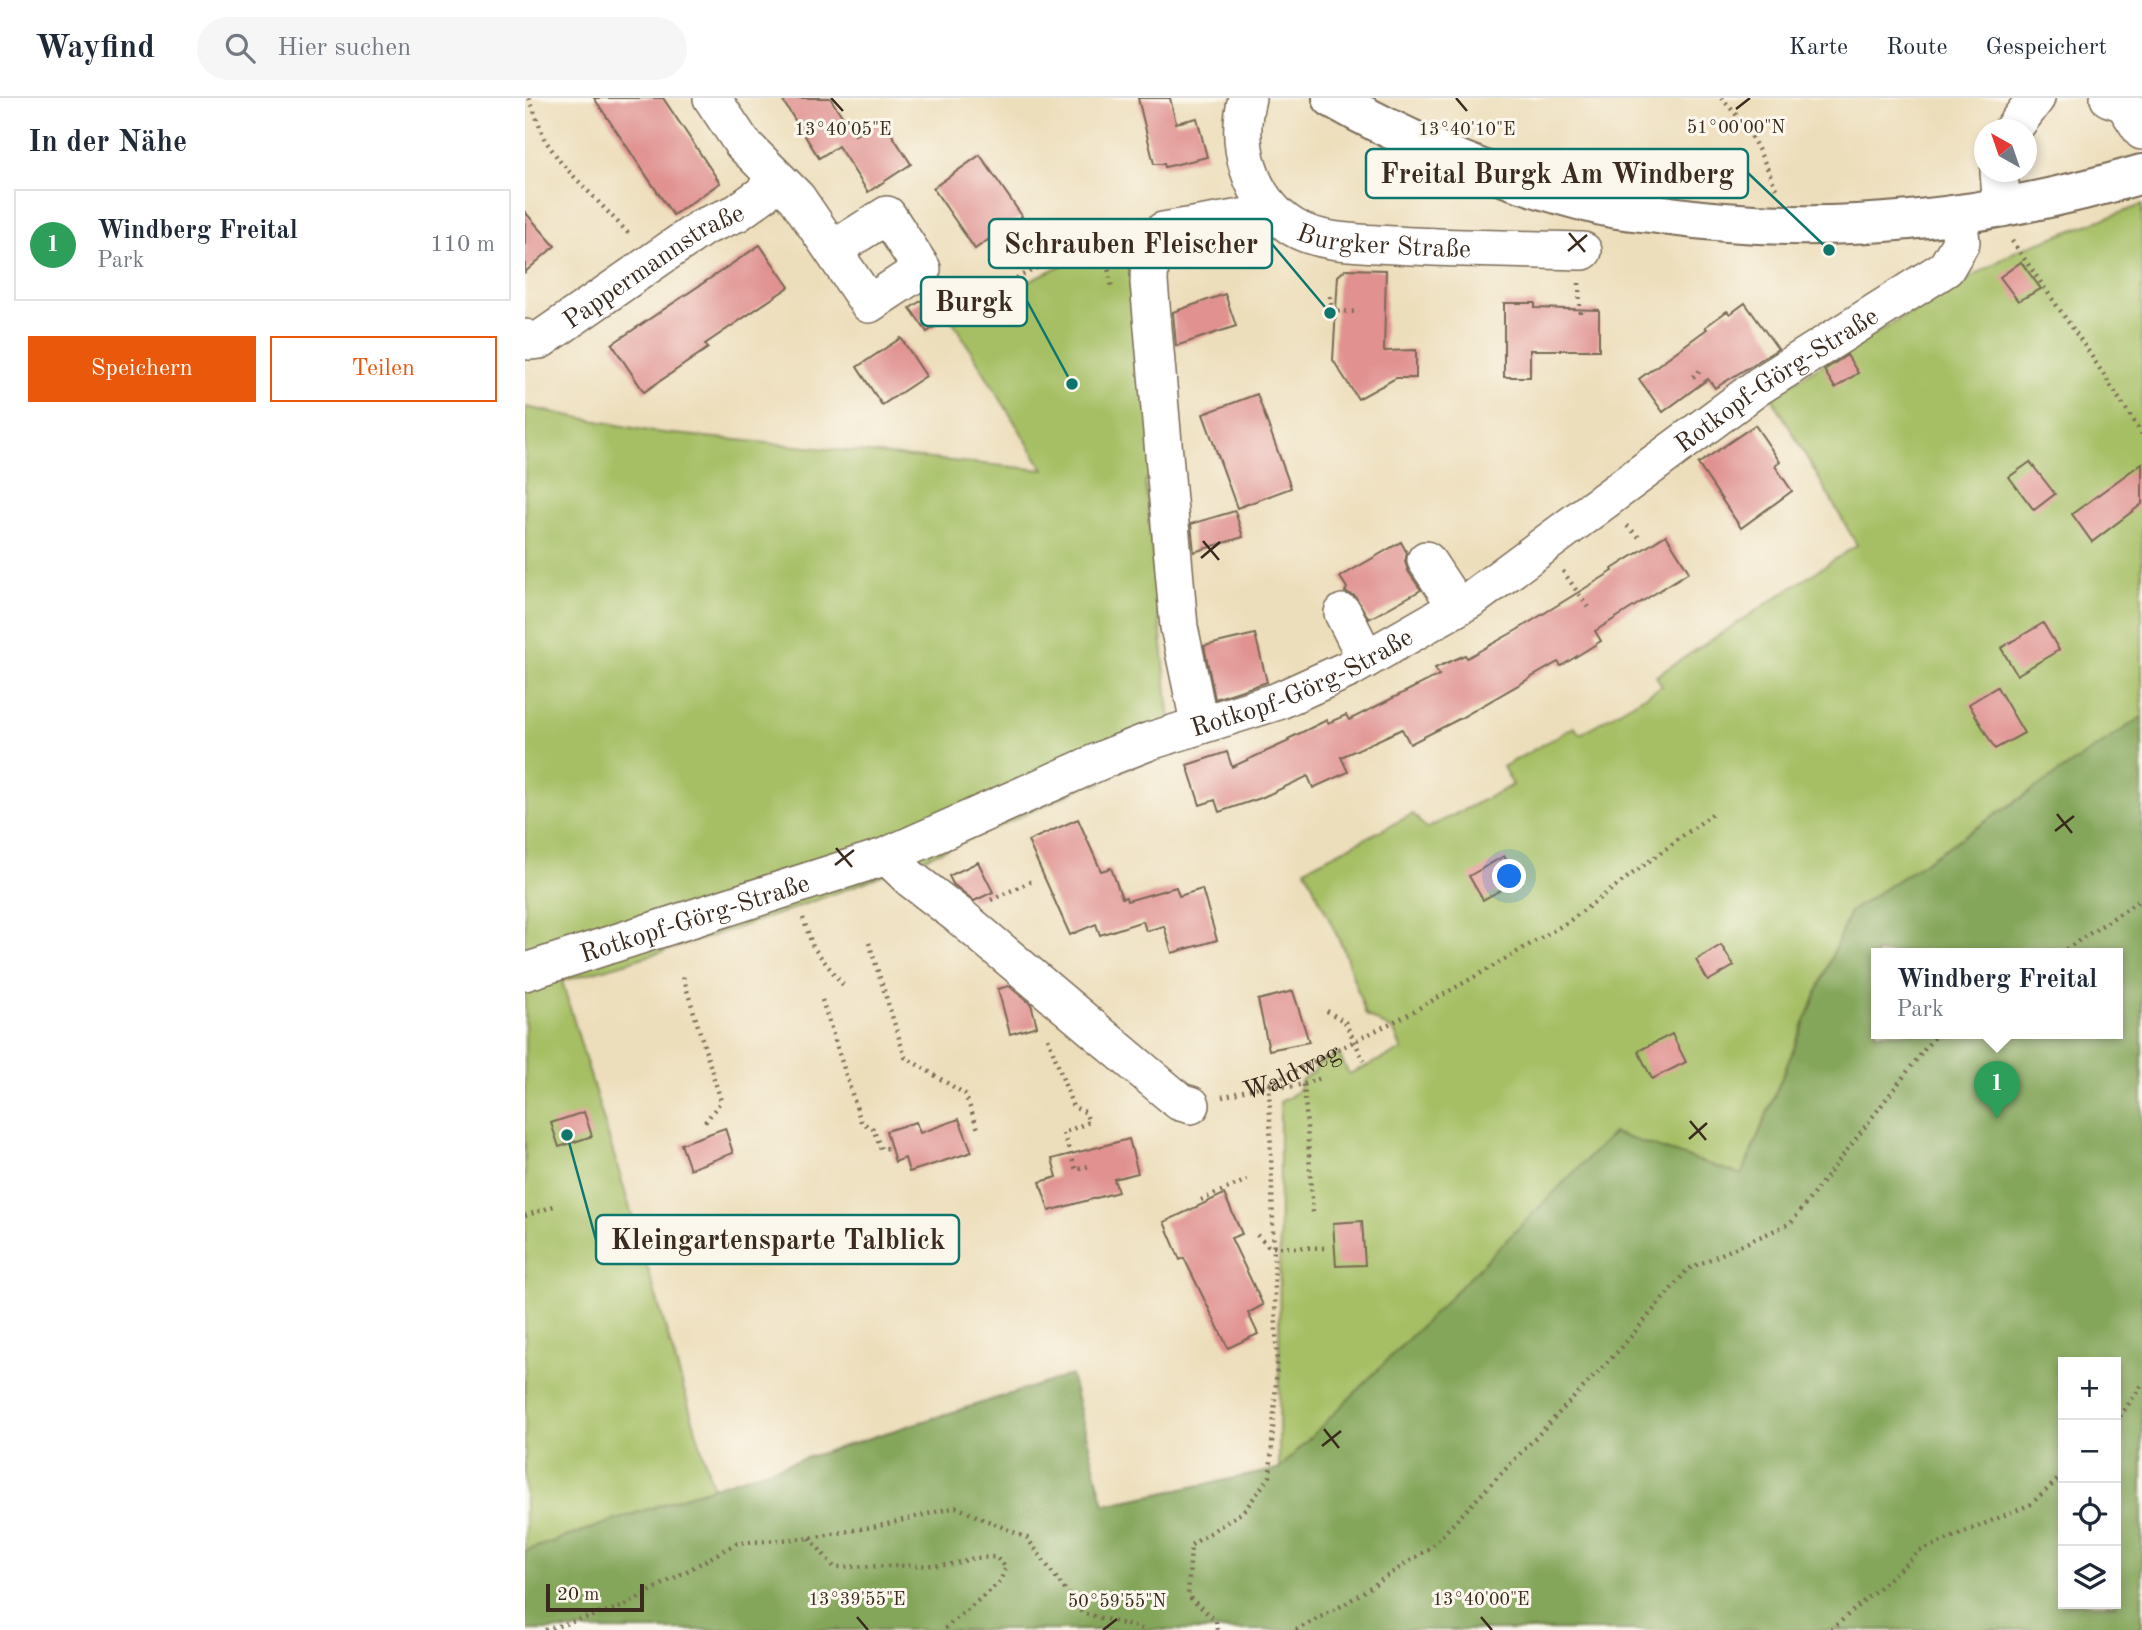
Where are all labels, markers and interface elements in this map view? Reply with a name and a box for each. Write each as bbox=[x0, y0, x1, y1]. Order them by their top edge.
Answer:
search box bbox=[197, 17, 687, 80]
icon: search bbox=[221, 29, 259, 67]
text: Wayfind bbox=[35, 32, 155, 65]
text: Hier suchen bbox=[277, 35, 411, 61]
text: Karte bbox=[1789, 36, 1848, 60]
text: Route bbox=[1886, 36, 1948, 60]
text: Gespeichert bbox=[1986, 36, 2107, 60]
text: 51°00'00"N bbox=[1687, 119, 1785, 137]
north arrow bbox=[1974, 119, 2037, 182]
text: 13°40'05"E bbox=[795, 121, 891, 139]
text: 13°40'10"E bbox=[1419, 121, 1515, 139]
text: In der Nähe bbox=[28, 128, 187, 158]
callout: Freital Burgk Am Windberg bbox=[1366, 149, 1748, 198]
text: Freital Burgk Am Windberg bbox=[1380, 162, 1734, 190]
street label: Pappermannstraße bbox=[559, 201, 748, 335]
text: Windberg Freital bbox=[97, 218, 298, 244]
callout: Schrauben Fleischer bbox=[989, 219, 1272, 268]
street label: Burgker Straße bbox=[1293, 220, 1471, 263]
text: Schrauben Fleischer bbox=[1004, 232, 1258, 260]
text: 1 bbox=[46, 233, 60, 256]
text: 110 m bbox=[430, 233, 495, 256]
text: Park bbox=[97, 249, 144, 272]
callout: Burgk bbox=[921, 277, 1027, 326]
text: Burgk bbox=[935, 290, 1014, 318]
street label: Rotkopf-Görg-Straße bbox=[1671, 303, 1883, 459]
button: Speichern bbox=[28, 336, 256, 402]
button: Teilen bbox=[270, 336, 497, 402]
street label: Rotkopf-Görg-Straße bbox=[1188, 624, 1418, 742]
your location bbox=[1492, 859, 1526, 893]
street label: Rotkopf-Görg-Straße bbox=[577, 871, 813, 968]
popup bbox=[1871, 948, 2123, 1039]
text: Windberg Freital bbox=[1897, 967, 2097, 993]
text: Park bbox=[1897, 998, 1944, 1021]
street label: Waldweg bbox=[1240, 1040, 1345, 1106]
pin: 1 bbox=[1974, 1061, 2020, 1119]
callout: Kleingartensparte Talblick bbox=[596, 1215, 959, 1264]
text: Kleingartensparte Talblick bbox=[611, 1228, 946, 1256]
map controls bbox=[2058, 1357, 2121, 1609]
button: + bbox=[2058, 1357, 2121, 1420]
button: − bbox=[2058, 1420, 2121, 1483]
button: locate bbox=[2058, 1483, 2121, 1546]
button: layers bbox=[2058, 1546, 2121, 1609]
scale bar bbox=[546, 1581, 644, 1613]
text: 20 m bbox=[557, 1586, 599, 1605]
text: 13°39'55"E bbox=[809, 1591, 905, 1609]
text: 13°40'00"E bbox=[1433, 1591, 1529, 1609]
text: 50°59'55"N bbox=[1068, 1593, 1166, 1611]

